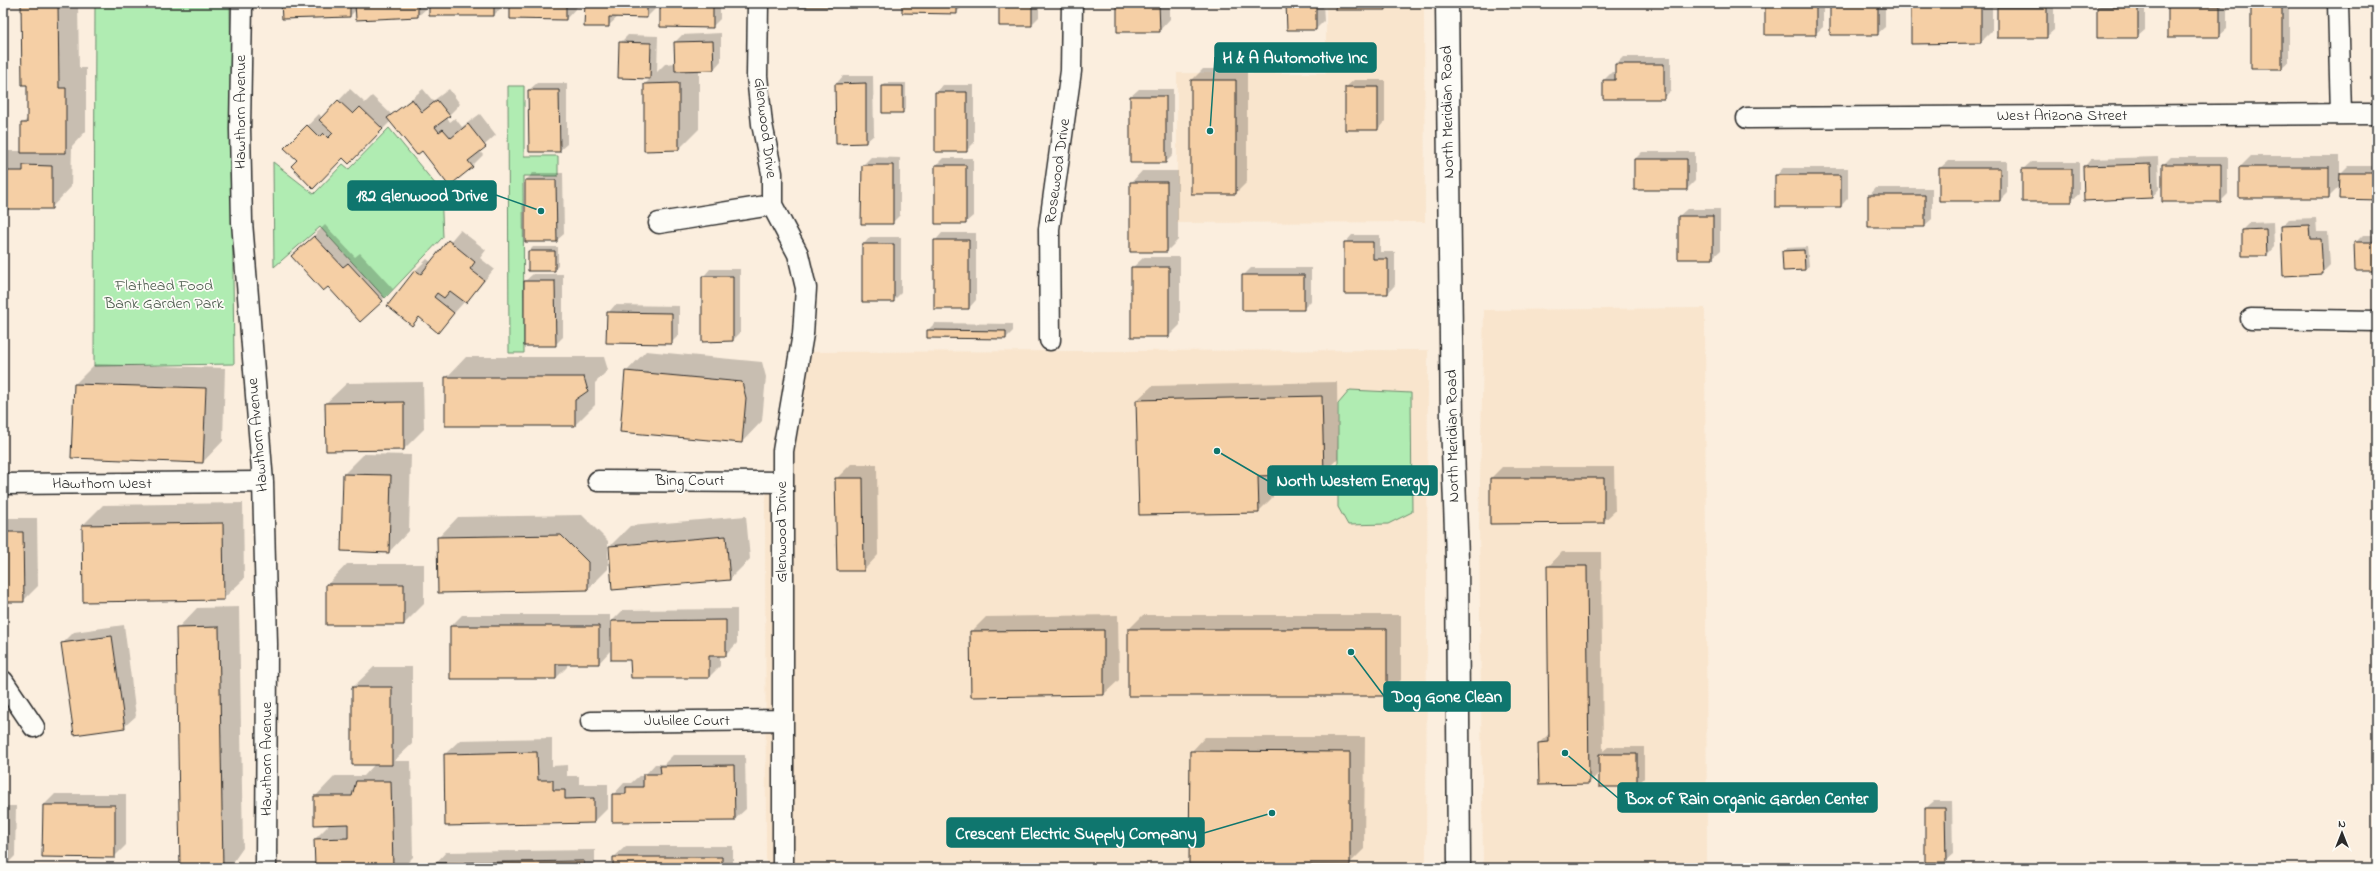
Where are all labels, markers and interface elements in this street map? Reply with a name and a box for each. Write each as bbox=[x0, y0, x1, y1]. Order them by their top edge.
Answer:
callout: H & A Automotive Inc bbox=[1215, 43, 1376, 72]
street label: North Meridian Road bbox=[1435, 45, 1461, 179]
text: H & A Automotive Inc bbox=[1222, 46, 1368, 71]
street label: Hawthorn Avenue bbox=[229, 54, 253, 169]
street label: Glenwood Drive bbox=[747, 76, 783, 180]
street label: West Arizona Street bbox=[1997, 104, 2128, 128]
street label: Rosewood Drive bbox=[1039, 116, 1077, 225]
callout: 182 Glenwood Drive bbox=[348, 181, 496, 210]
text: 182 Glenwood Drive bbox=[356, 184, 489, 209]
park label: Flathead Food Bank Garden Park bbox=[104, 274, 224, 316]
street label: North Meridian Road bbox=[1440, 369, 1466, 503]
street label: Hawthorn Avenue bbox=[241, 376, 275, 493]
callout: North Western Energy bbox=[1268, 466, 1437, 495]
street label: Bing Court bbox=[654, 469, 725, 493]
text: North Western Energy bbox=[1277, 469, 1430, 496]
street label: Hawthorn West bbox=[52, 472, 152, 496]
street label: Glenwood Drive bbox=[770, 481, 794, 583]
callout: Dog Gone Clean bbox=[1384, 682, 1510, 711]
text: Dog Gone Clean bbox=[1391, 685, 1503, 712]
street label: Hawthorn Avenue bbox=[255, 701, 279, 816]
street label: Jubilee Court bbox=[644, 709, 731, 733]
callout: Box of Rain Organic Garden Center bbox=[1618, 783, 1877, 812]
text: Box of Rain Organic Garden Center bbox=[1625, 787, 1869, 814]
north arrow bbox=[2322, 813, 2362, 853]
text: N bbox=[2338, 816, 2346, 832]
callout: Crescent Electric Supply Company bbox=[947, 818, 1204, 847]
text: Crescent Electric Supply Company bbox=[955, 822, 1197, 849]

